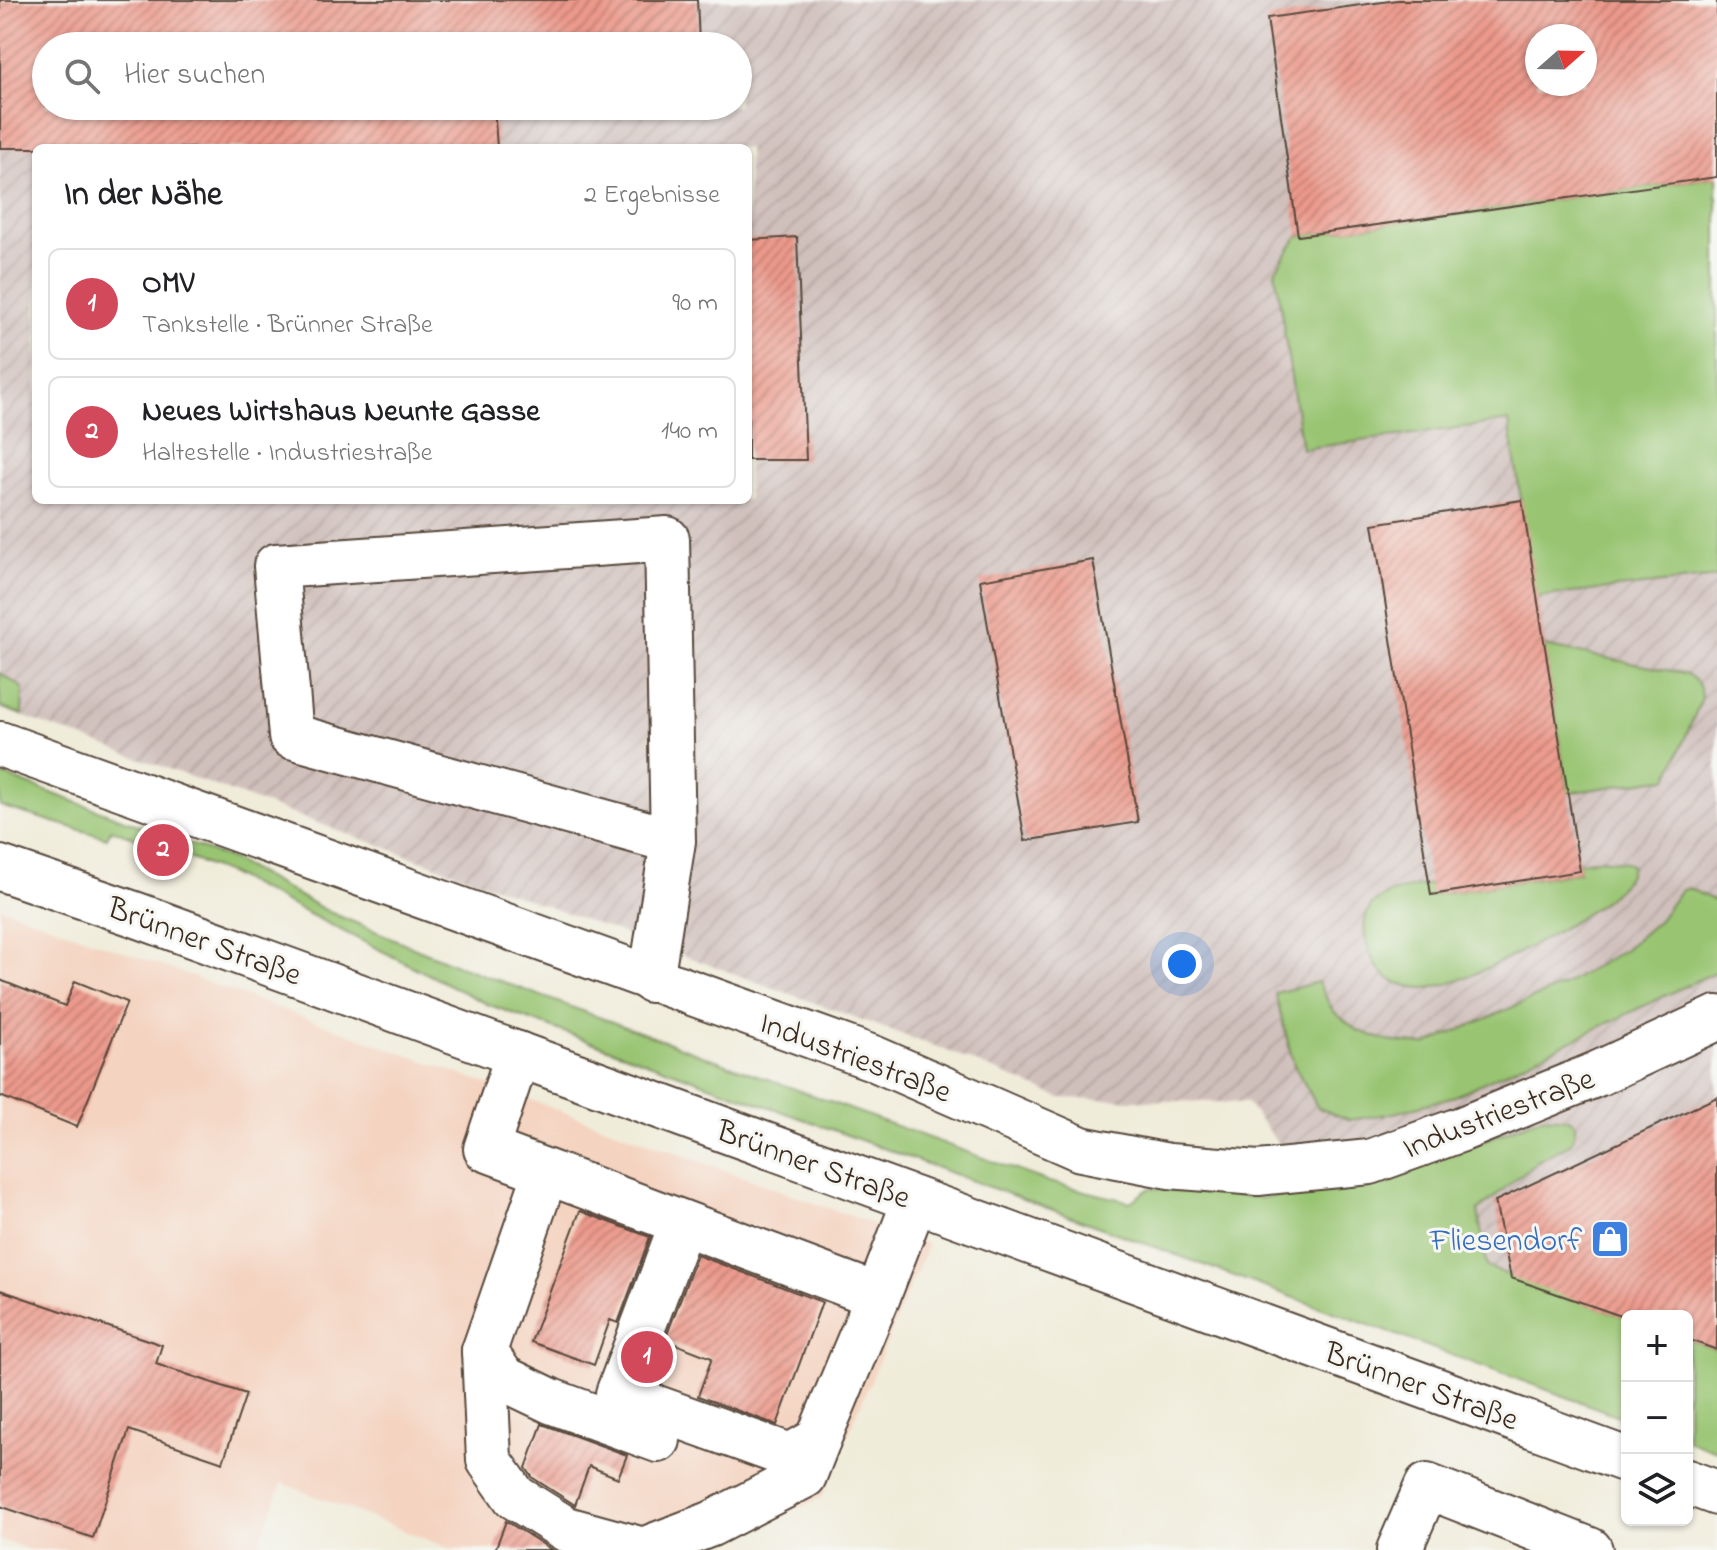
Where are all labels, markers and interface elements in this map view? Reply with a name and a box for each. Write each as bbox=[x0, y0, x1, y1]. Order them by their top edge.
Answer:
north arrow bbox=[1525, 24, 1597, 96]
search box bbox=[32, 32, 752, 120]
icon: search bbox=[60, 54, 104, 98]
text: Hier suchen bbox=[124, 54, 265, 98]
text: In der Nähe bbox=[64, 171, 222, 221]
text: 2 Ergebnisse bbox=[584, 177, 720, 215]
text: OMV bbox=[142, 263, 194, 307]
text: 1 bbox=[88, 285, 96, 323]
text: 90 m bbox=[672, 285, 718, 323]
text: Tankstelle · Brünner Straße bbox=[142, 307, 433, 345]
text: Neues Wirtshaus Neunte Gasse bbox=[142, 391, 540, 435]
text: 2 bbox=[86, 413, 98, 451]
text: 140 m bbox=[661, 413, 718, 451]
text: Haltestelle · Industriestraße bbox=[142, 435, 432, 473]
pin: 2 bbox=[137, 820, 189, 880]
street label: Brünner Straße bbox=[99, 886, 308, 1000]
your location bbox=[1162, 944, 1202, 984]
street label: Industriestraße bbox=[752, 1001, 958, 1118]
street label: Industriestraße bbox=[1397, 1057, 1603, 1173]
street label: Brünner Straße bbox=[708, 1109, 917, 1223]
shop icon: Fliesendorf bbox=[1589, 1218, 1631, 1260]
place label: Fliesendorf bbox=[1429, 1219, 1582, 1266]
map controls bbox=[1621, 1310, 1693, 1526]
button: + bbox=[1621, 1310, 1693, 1382]
pin: 1 bbox=[621, 1327, 673, 1387]
street label: Brünner Straße bbox=[1316, 1331, 1525, 1445]
button: − bbox=[1621, 1382, 1693, 1454]
button: layers bbox=[1621, 1454, 1693, 1526]

